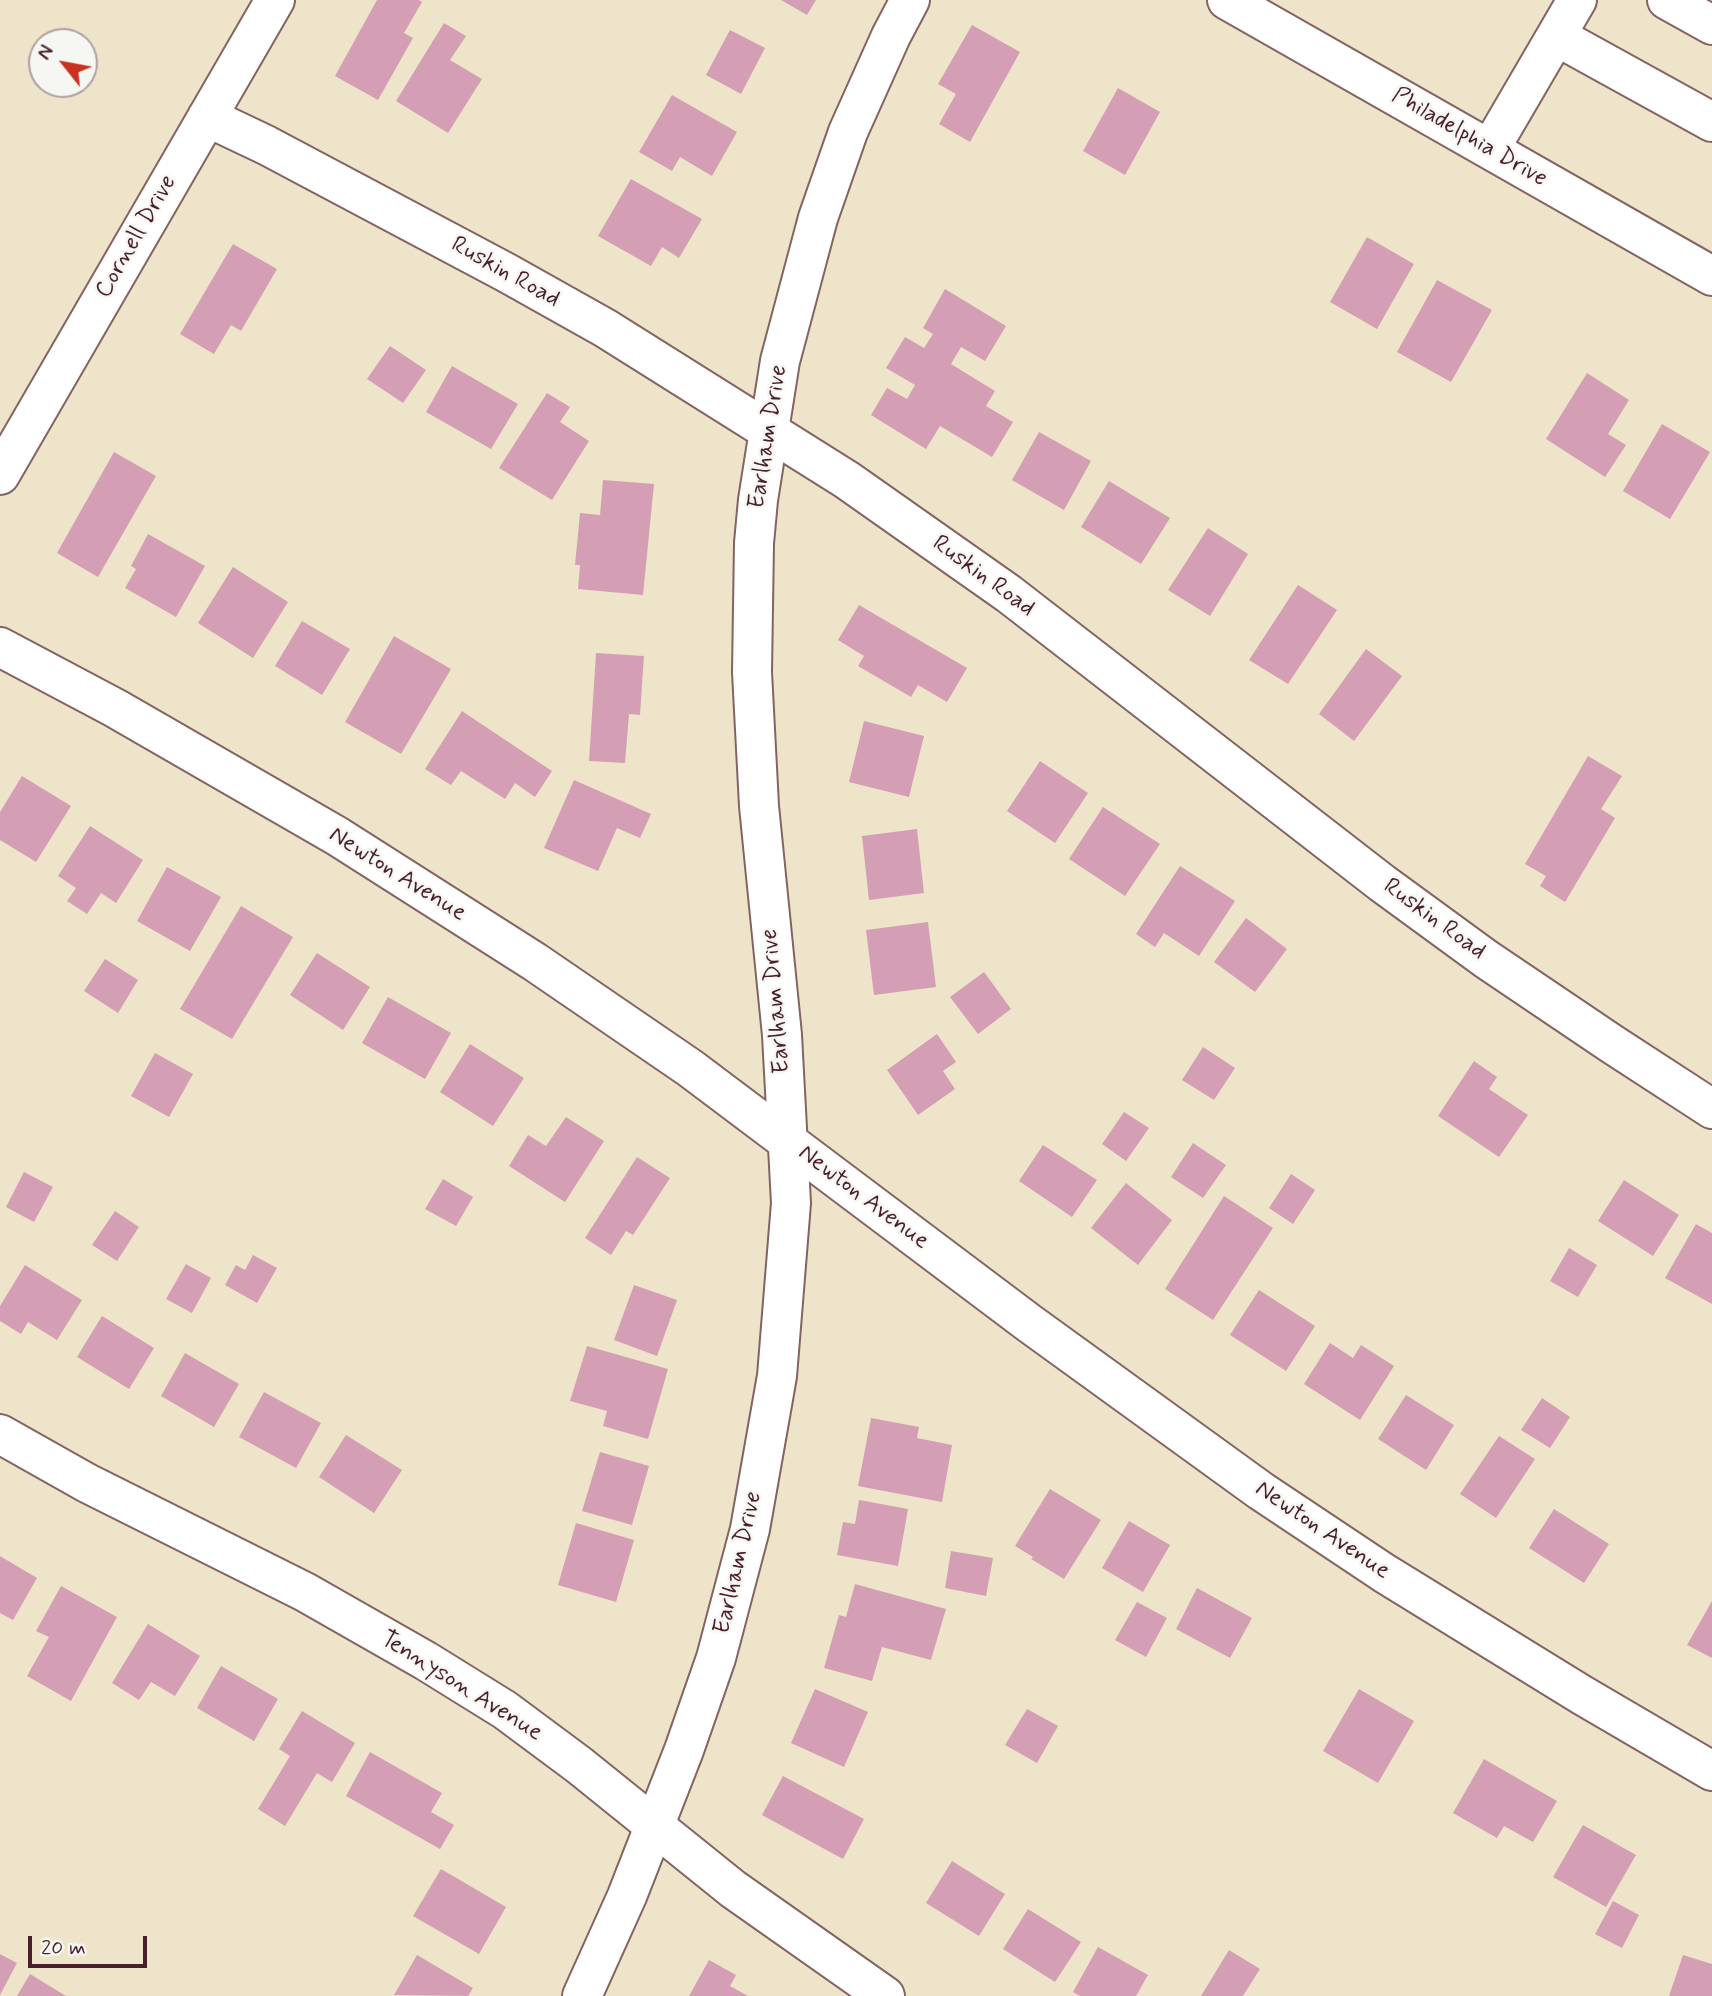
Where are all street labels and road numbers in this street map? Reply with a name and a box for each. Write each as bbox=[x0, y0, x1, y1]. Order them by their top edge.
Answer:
street label: Philadelphia Drive bbox=[1386, 82, 1552, 194]
street label: Cornell Drive bbox=[90, 170, 184, 304]
street label: Ruskin Road bbox=[445, 231, 565, 315]
street label: Earlham Drive bbox=[743, 363, 795, 511]
street label: Ruskin Road bbox=[926, 530, 1040, 624]
street label: Newton Avenue bbox=[323, 821, 471, 929]
street label: Ruskin Road bbox=[1377, 873, 1491, 967]
street label: Earlham Drive bbox=[756, 927, 798, 1075]
street label: Newton Avenue bbox=[792, 1139, 934, 1257]
street label: Newton Avenue bbox=[1249, 1475, 1395, 1587]
street label: Earlham Drive bbox=[709, 1489, 769, 1637]
street label: Tennyson Avenue bbox=[375, 1626, 547, 1748]

